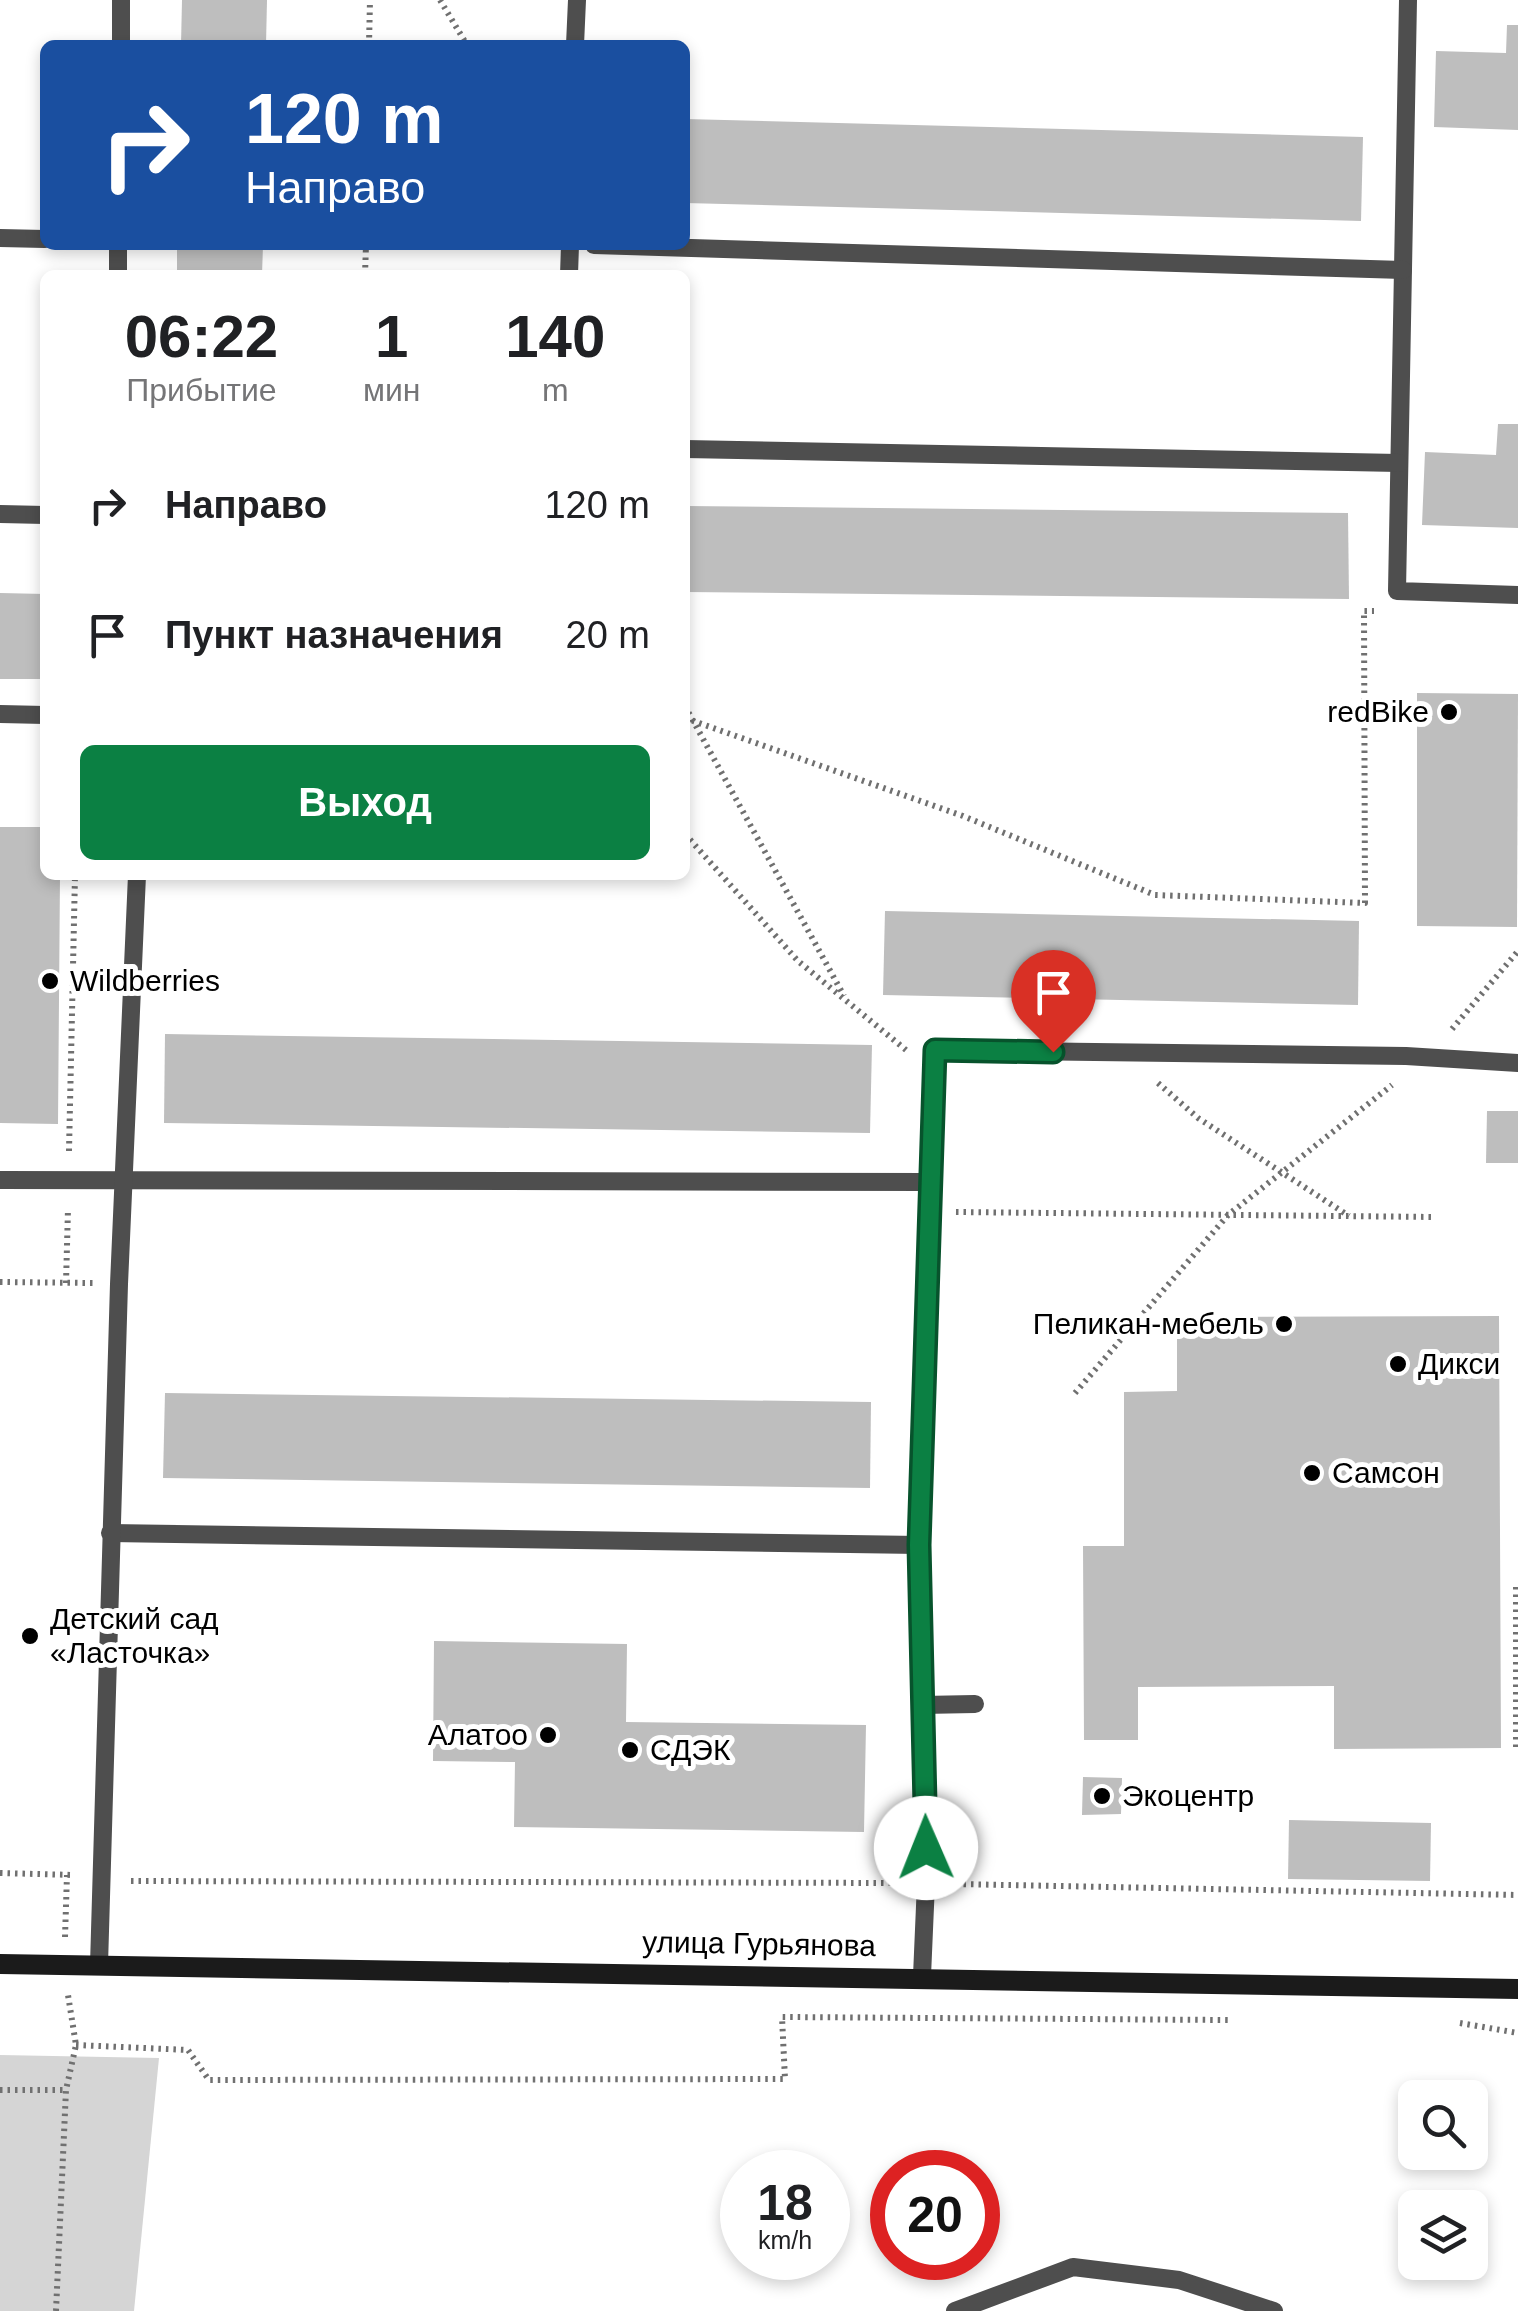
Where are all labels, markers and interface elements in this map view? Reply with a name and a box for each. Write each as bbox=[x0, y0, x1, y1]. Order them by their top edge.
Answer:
icon: right bbox=[80, 80, 210, 210]
text: 120 m bbox=[245, 80, 443, 158]
text: Направо bbox=[245, 162, 425, 213]
text: 06:22 bbox=[125, 303, 278, 370]
text: 1 bbox=[375, 303, 408, 370]
text: 140 bbox=[505, 303, 605, 370]
text: Прибытие bbox=[126, 372, 277, 408]
text: мин bbox=[363, 372, 420, 408]
text: m bbox=[542, 372, 569, 408]
icon: right bbox=[80, 478, 135, 533]
text: Направо bbox=[165, 484, 327, 526]
text: 120 m bbox=[544, 484, 650, 526]
icon: arrive bbox=[80, 608, 135, 663]
text: Пункт назначения bbox=[165, 614, 503, 656]
text: 20 m bbox=[566, 614, 650, 656]
place label: redBike bbox=[1327, 695, 1429, 728]
marker: redBike bbox=[1438, 701, 1460, 723]
button: Выход bbox=[80, 745, 650, 860]
pin bbox=[1011, 950, 1096, 1053]
place label: Wildberries bbox=[70, 964, 220, 997]
icon: arrive bbox=[1026, 965, 1081, 1020]
marker: Wildberries bbox=[39, 970, 61, 992]
place label: Пеликан-мебель bbox=[1033, 1307, 1264, 1340]
marker: Пеликан-мебель bbox=[1273, 1313, 1295, 1335]
place label: Дикси bbox=[1418, 1347, 1500, 1380]
marker: Дикси bbox=[1387, 1353, 1409, 1375]
place label: Самсон bbox=[1332, 1456, 1440, 1489]
marker: Самсон bbox=[1301, 1462, 1323, 1484]
place label: Детский сад «Ласточка» bbox=[50, 1602, 219, 1669]
marker: Детский сад «Ласточка» bbox=[19, 1625, 41, 1647]
place label: Алатоо bbox=[428, 1718, 528, 1751]
marker: Алатоо bbox=[537, 1724, 559, 1746]
place label: СДЭК bbox=[650, 1733, 731, 1766]
marker: СДЭК bbox=[619, 1739, 641, 1761]
place label: Экоцентр bbox=[1122, 1779, 1254, 1812]
marker: Экоцентр bbox=[1091, 1785, 1113, 1807]
position arrow bbox=[874, 1796, 978, 1900]
street label: улица Гурьянова bbox=[642, 1925, 876, 1962]
map controls bbox=[1398, 2080, 1488, 2280]
button: search bbox=[1398, 2080, 1488, 2170]
speed limit sign: 20 bbox=[870, 2150, 1000, 2280]
text: 18 bbox=[757, 2175, 813, 2231]
button: layers bbox=[1398, 2190, 1488, 2280]
text: km/h bbox=[758, 2226, 812, 2254]

